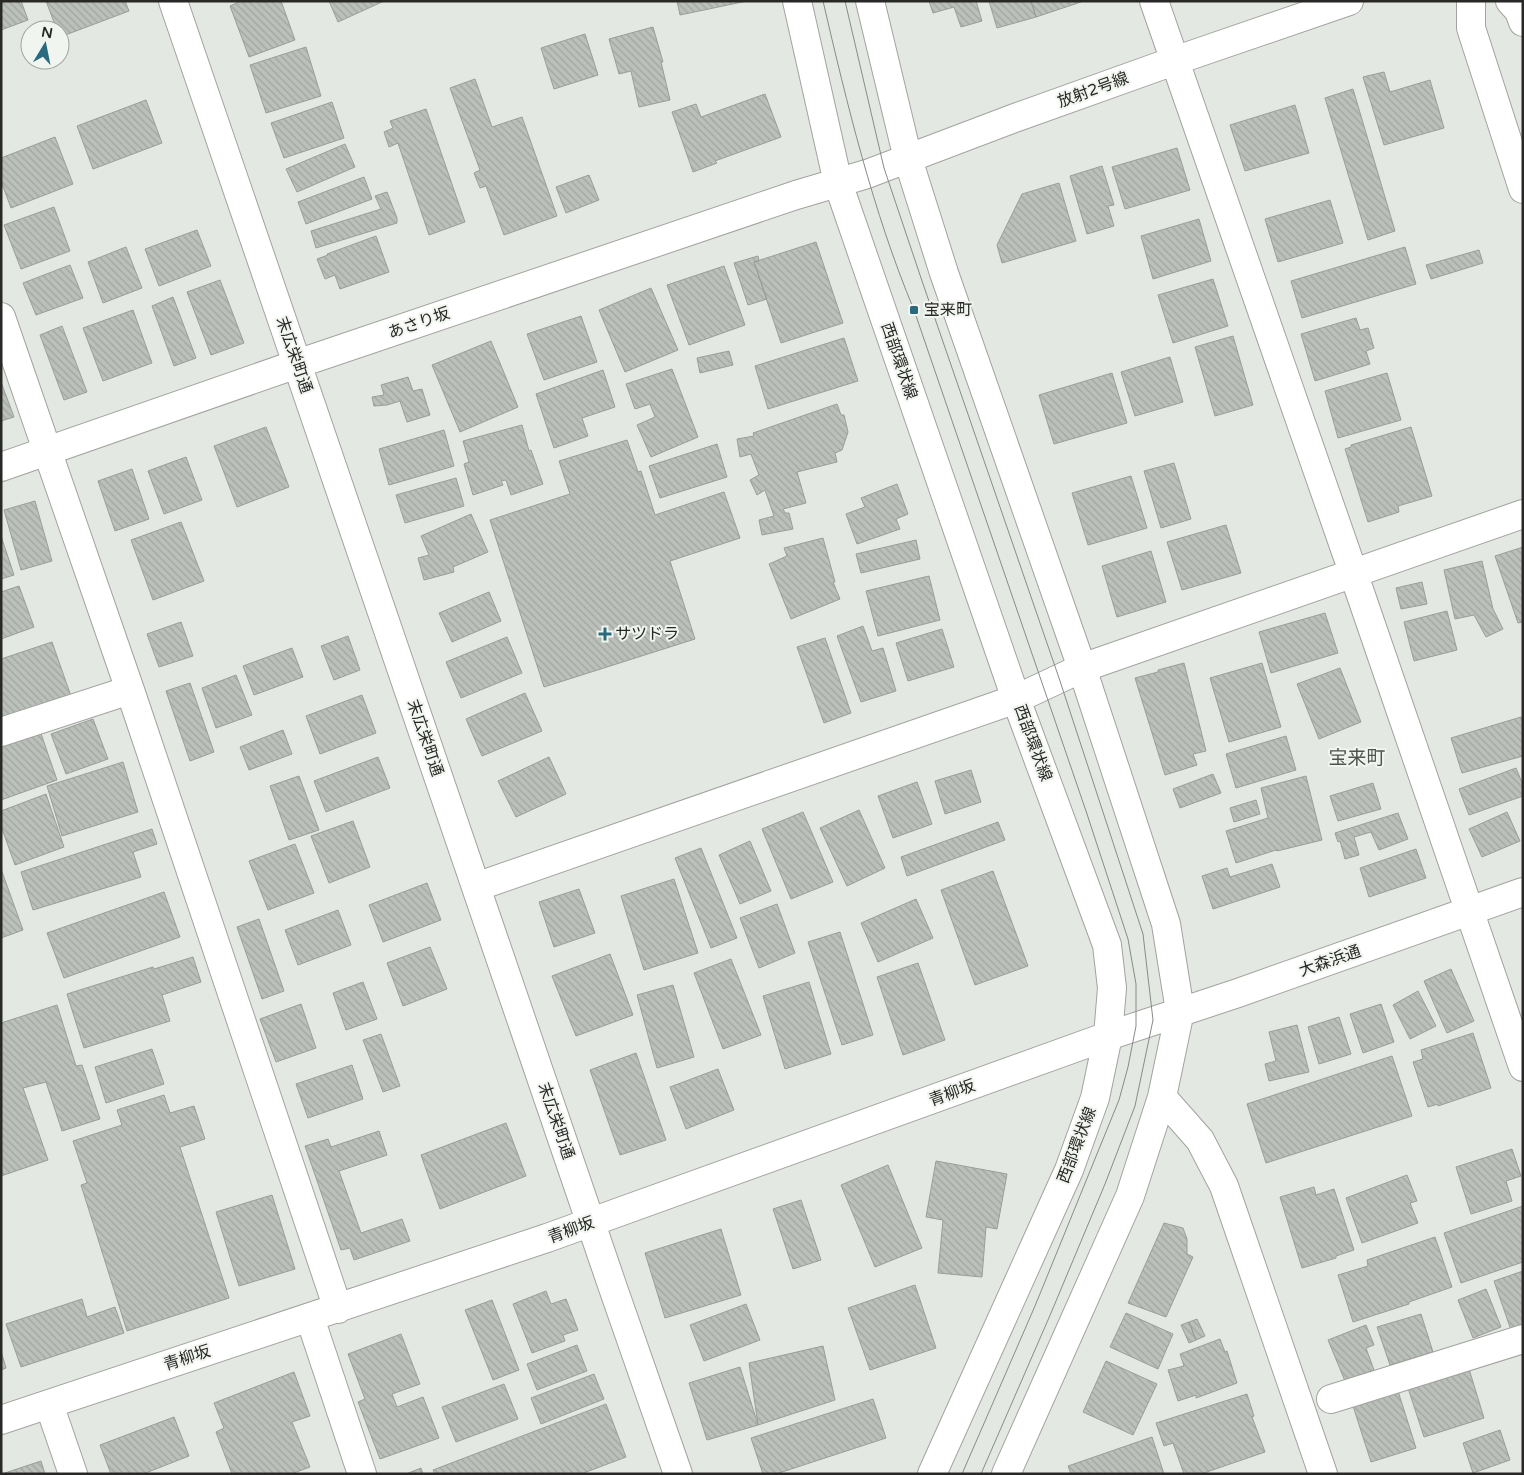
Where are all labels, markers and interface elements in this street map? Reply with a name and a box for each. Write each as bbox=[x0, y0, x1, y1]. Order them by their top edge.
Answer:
north arrow bbox=[20, 20, 70, 70]
text: N bbox=[40, 23, 54, 42]
street label: 放射2号線 bbox=[1055, 68, 1131, 112]
place label: 宝来町 bbox=[924, 300, 972, 320]
street label: あさり坂 bbox=[385, 303, 453, 343]
marker: 宝来町 bbox=[908, 304, 920, 316]
street label: 末広栄町通 bbox=[272, 314, 316, 396]
street label: 西部環状線 bbox=[877, 320, 921, 402]
place label: サツドラ bbox=[615, 624, 679, 644]
marker: サツドラ bbox=[599, 628, 611, 640]
street label: 末広栄町通 bbox=[403, 697, 447, 779]
street label: 西部環状線 bbox=[1010, 702, 1056, 784]
district label: 宝来町 bbox=[1328, 747, 1386, 769]
street label: 大森浜通 bbox=[1296, 941, 1364, 981]
street label: 青柳坂 bbox=[926, 1075, 978, 1111]
street label: 末広栄町通 bbox=[534, 1080, 578, 1162]
street label: 西部環状線 bbox=[1053, 1104, 1101, 1186]
street label: 青柳坂 bbox=[545, 1212, 597, 1248]
street label: 青柳坂 bbox=[161, 1341, 213, 1375]

